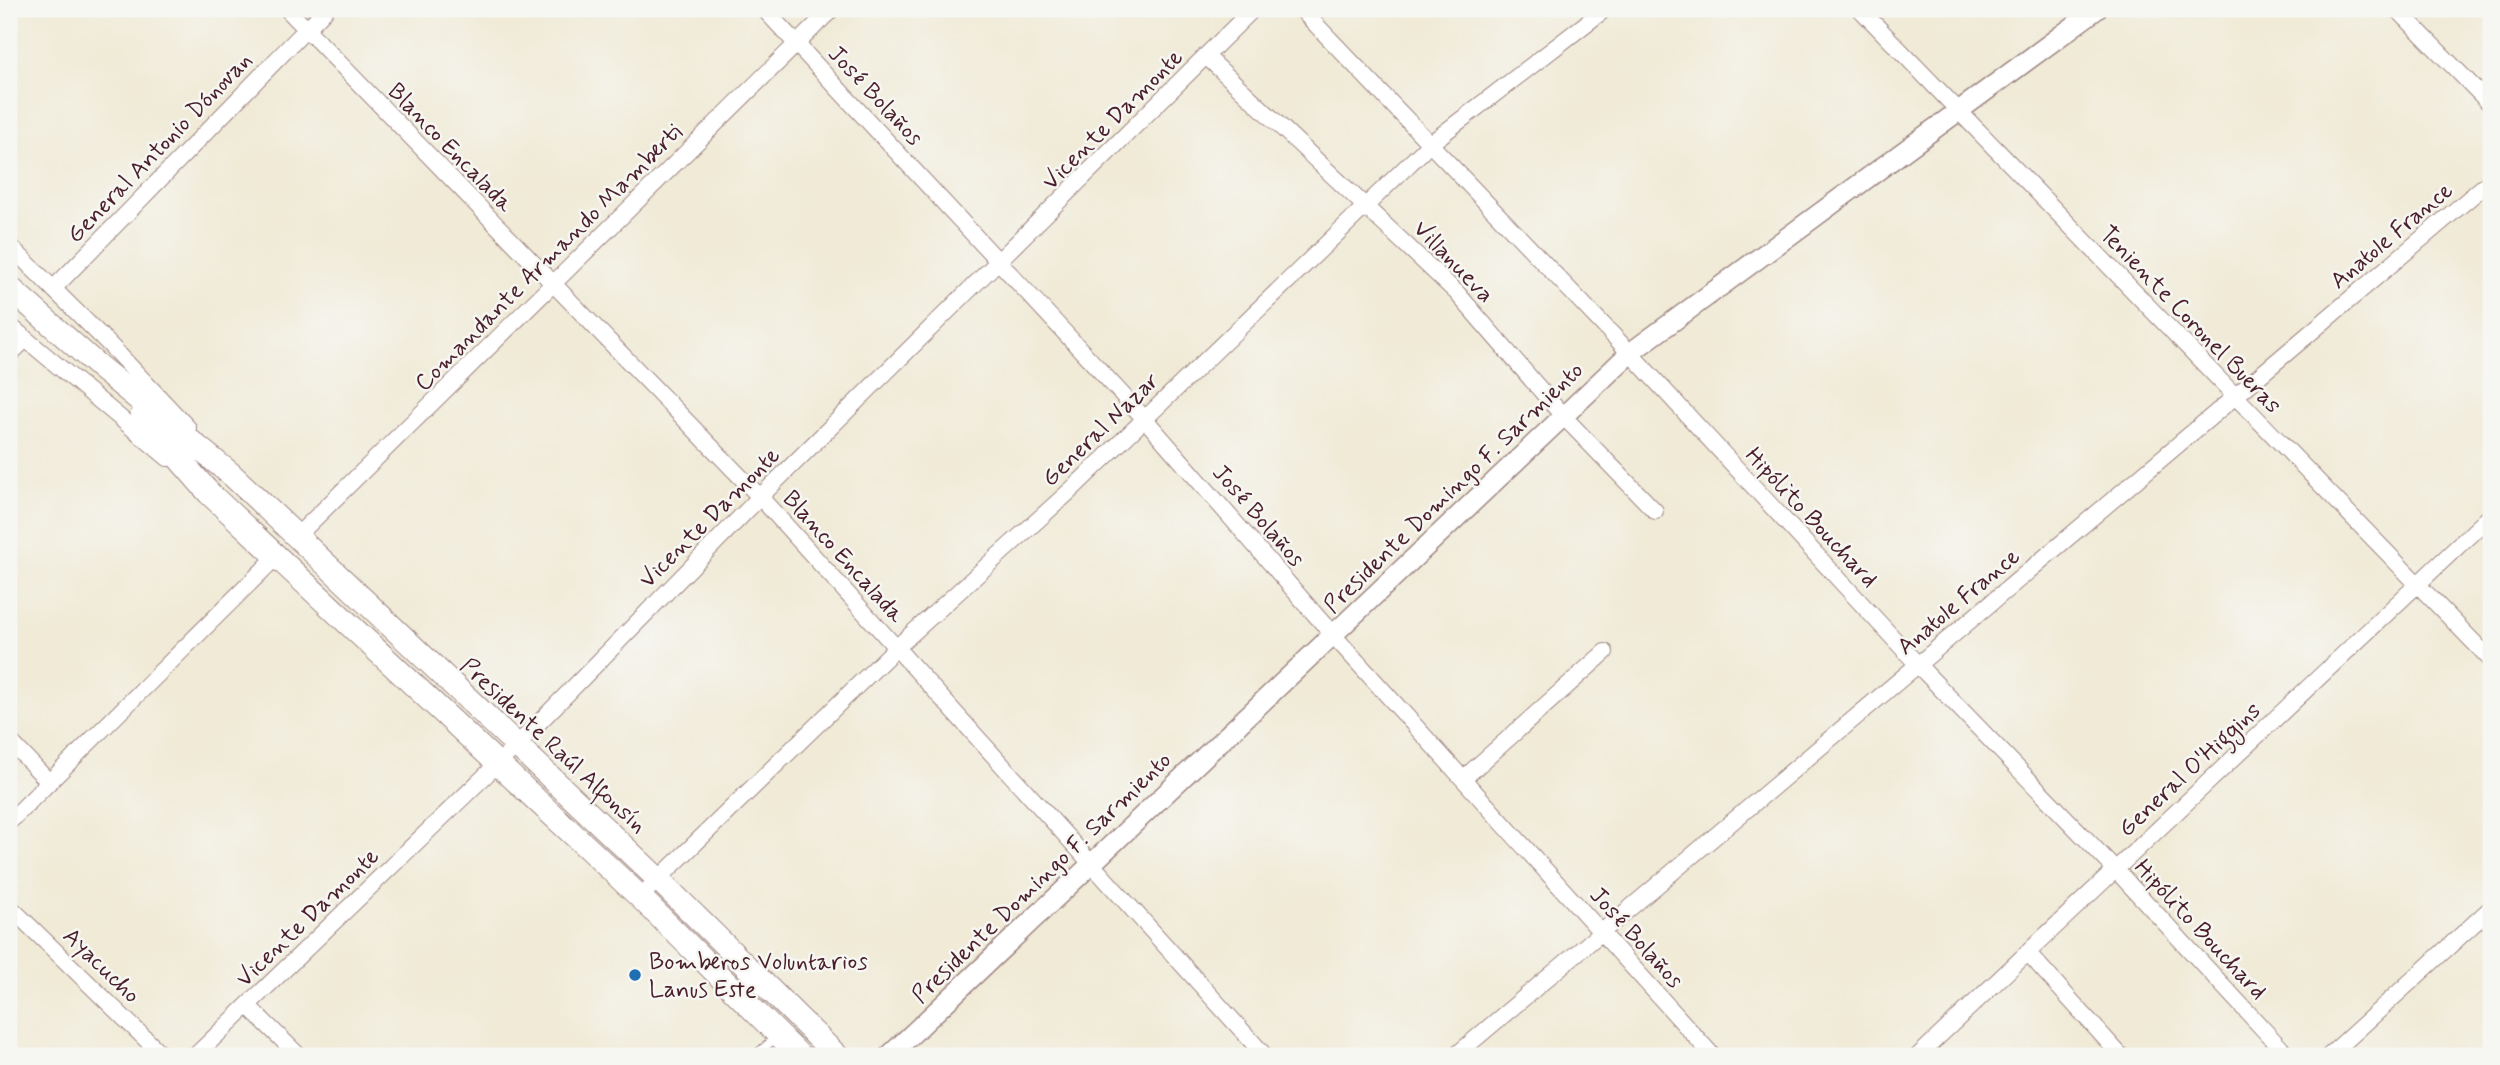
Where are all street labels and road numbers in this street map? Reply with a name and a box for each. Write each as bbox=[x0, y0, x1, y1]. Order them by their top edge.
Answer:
street label: José Bolaños bbox=[821, 39, 930, 153]
street label: Vicente Damonte bbox=[1036, 43, 1190, 197]
street label: General Antonio Dónovan bbox=[61, 46, 260, 250]
street label: Blanco Encalada bbox=[380, 77, 520, 220]
street label: Comandante Armando Mamberti bbox=[408, 117, 690, 399]
street label: Anatole France bbox=[2324, 176, 2460, 297]
street label: Villanueva bbox=[1406, 214, 1500, 310]
street label: Teniente Coronel Bueras bbox=[2092, 219, 2288, 421]
street label: Presidente Domingo F. Sarmiento bbox=[1318, 355, 1591, 621]
street label: General Nazar bbox=[1036, 366, 1167, 494]
street label: Vicente Damonte bbox=[633, 441, 787, 595]
street label: Hipólito Bouchard bbox=[1738, 441, 1884, 595]
street label: José Bolaños bbox=[1205, 458, 1311, 574]
street label: Blanco Encalada bbox=[775, 484, 911, 630]
street label: Anatole France bbox=[1891, 542, 2027, 663]
street label: Presidente Raúl Alfonsín bbox=[452, 651, 653, 842]
street label: General O'Higgins bbox=[2112, 696, 2270, 846]
street label: Presidente Domingo F. Sarmiento bbox=[906, 745, 1179, 1011]
street label: Vicente Damonte bbox=[230, 842, 386, 995]
street label: Hipólito Bouchard bbox=[2127, 853, 2273, 1007]
street label: José Bolaños bbox=[1582, 881, 1690, 996]
street label: Ayacucho bbox=[56, 922, 146, 1011]

